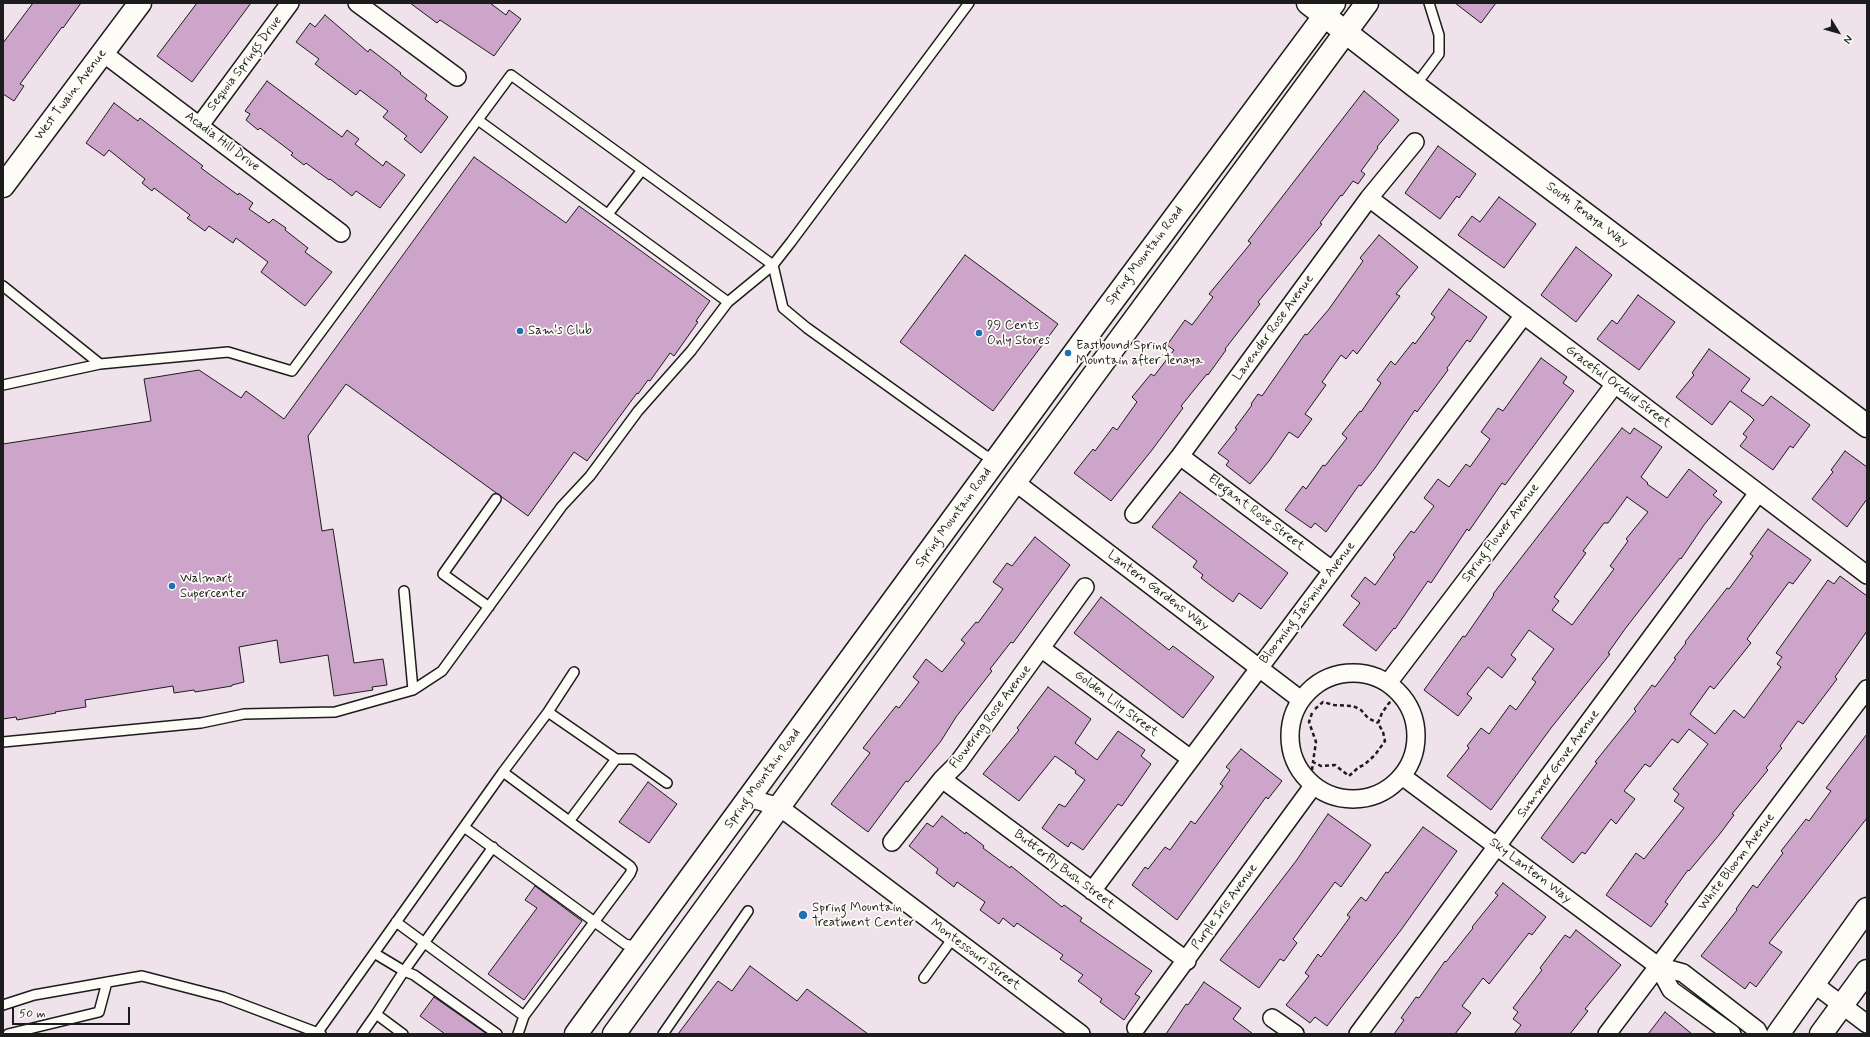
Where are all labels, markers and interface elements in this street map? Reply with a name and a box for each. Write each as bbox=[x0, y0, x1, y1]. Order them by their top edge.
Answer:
north arrow bbox=[1818, 12, 1858, 52]
street label: Sequoia Springs Drive bbox=[204, 13, 286, 115]
text: N bbox=[1840, 32, 1855, 46]
street label: West Twain Avenue bbox=[32, 46, 110, 144]
street label: Acadia Hill Drive bbox=[182, 109, 262, 175]
street label: South Tenaya Way bbox=[1543, 179, 1631, 251]
street label: Spring Mountain Road bbox=[1103, 204, 1187, 308]
street label: Lavender Rose Avenue bbox=[1230, 272, 1318, 384]
place label: 99 Cents Only Stores bbox=[987, 318, 1050, 349]
place label: Sam's Club bbox=[528, 323, 592, 339]
marker: Sam's Club bbox=[515, 326, 525, 336]
marker: 99 Cents Only Stores bbox=[974, 328, 984, 338]
place label: Eastbound Spring Mountain after Tenaya bbox=[1076, 338, 1203, 369]
street label: Graceful Orchid Street bbox=[1562, 342, 1674, 432]
marker: Eastbound Spring Mountain after Tenaya bbox=[1063, 348, 1073, 358]
street label: Spring Mountain Road bbox=[913, 465, 995, 571]
street label: Elegant Rose Street bbox=[1204, 471, 1308, 555]
street label: Spring Flower Avenue bbox=[1459, 481, 1543, 585]
street label: Blooming Jasmine Avenue bbox=[1257, 539, 1359, 667]
street label: Lantern Gardens Way bbox=[1104, 548, 1212, 634]
place label: Walmart Supercenter bbox=[180, 571, 247, 602]
marker: Walmart Supercenter bbox=[167, 581, 177, 591]
street label: Flowering Rose Avenue bbox=[947, 662, 1035, 772]
street label: Golden Lily Street bbox=[1071, 667, 1161, 741]
street label: Summer Grove Avenue bbox=[1515, 707, 1603, 821]
street label: Spring Mountain Road bbox=[722, 726, 804, 832]
street label: White Bloom Avenue bbox=[1695, 810, 1779, 914]
street label: Butterfly Bush Street bbox=[1010, 827, 1118, 913]
street label: Sky Lantern Way bbox=[1486, 835, 1574, 907]
street label: Purple Iris Avenue bbox=[1189, 861, 1261, 953]
place label: Spring Mountain Treatment Center bbox=[812, 900, 914, 931]
marker: Spring Mountain Treatment Center bbox=[797, 909, 809, 921]
street label: Montessouri Street bbox=[927, 916, 1023, 994]
scale bar bbox=[14, 999, 132, 1025]
text: 50 m bbox=[19, 1006, 46, 1022]

